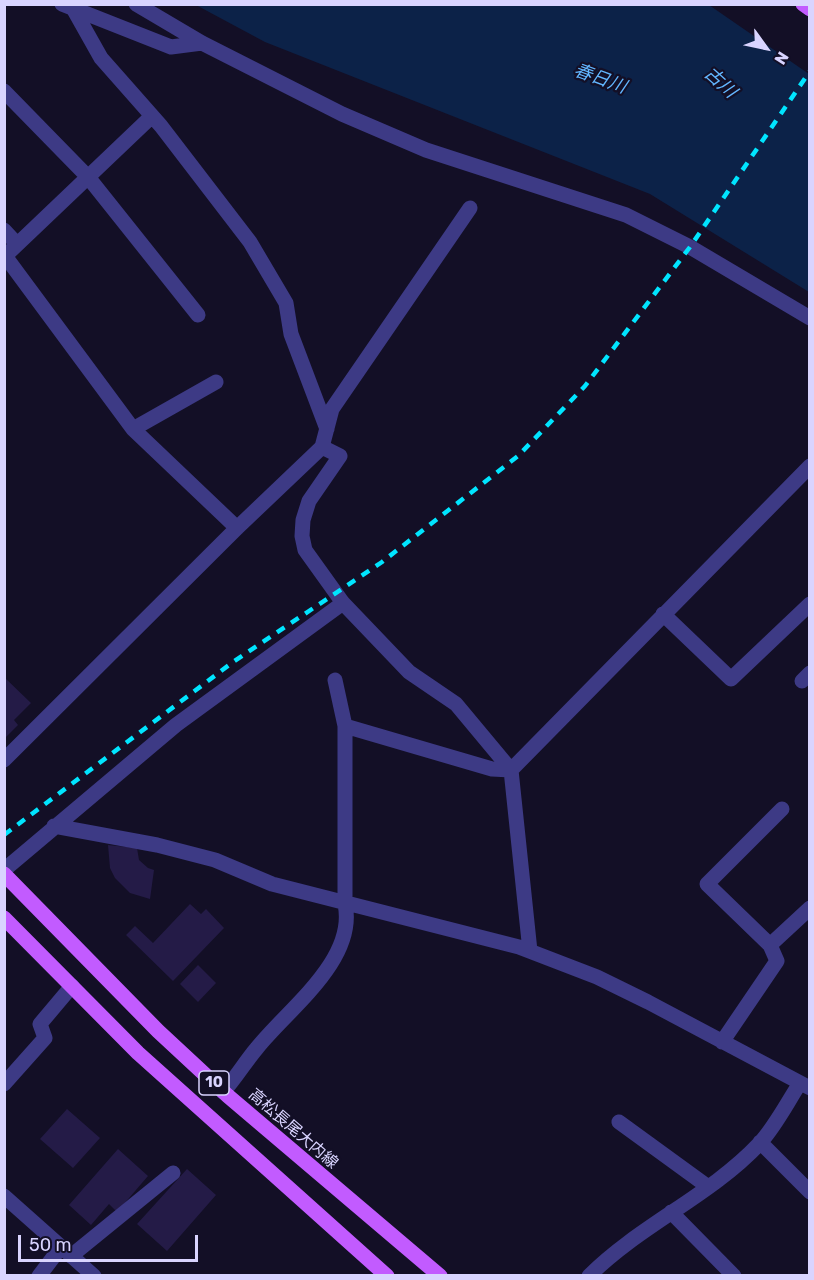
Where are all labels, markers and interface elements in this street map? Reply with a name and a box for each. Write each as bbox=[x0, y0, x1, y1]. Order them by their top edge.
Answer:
north arrow bbox=[736, 18, 796, 78]
text: N bbox=[770, 48, 793, 68]
water label: 春日川 bbox=[571, 60, 629, 98]
water label: 古川 bbox=[699, 63, 741, 103]
road number: 10 bbox=[199, 1071, 229, 1095]
street label: 高松長尾大内線 bbox=[244, 1085, 342, 1173]
scale bar bbox=[21, 1223, 201, 1261]
text: 50 m bbox=[29, 1234, 72, 1256]

